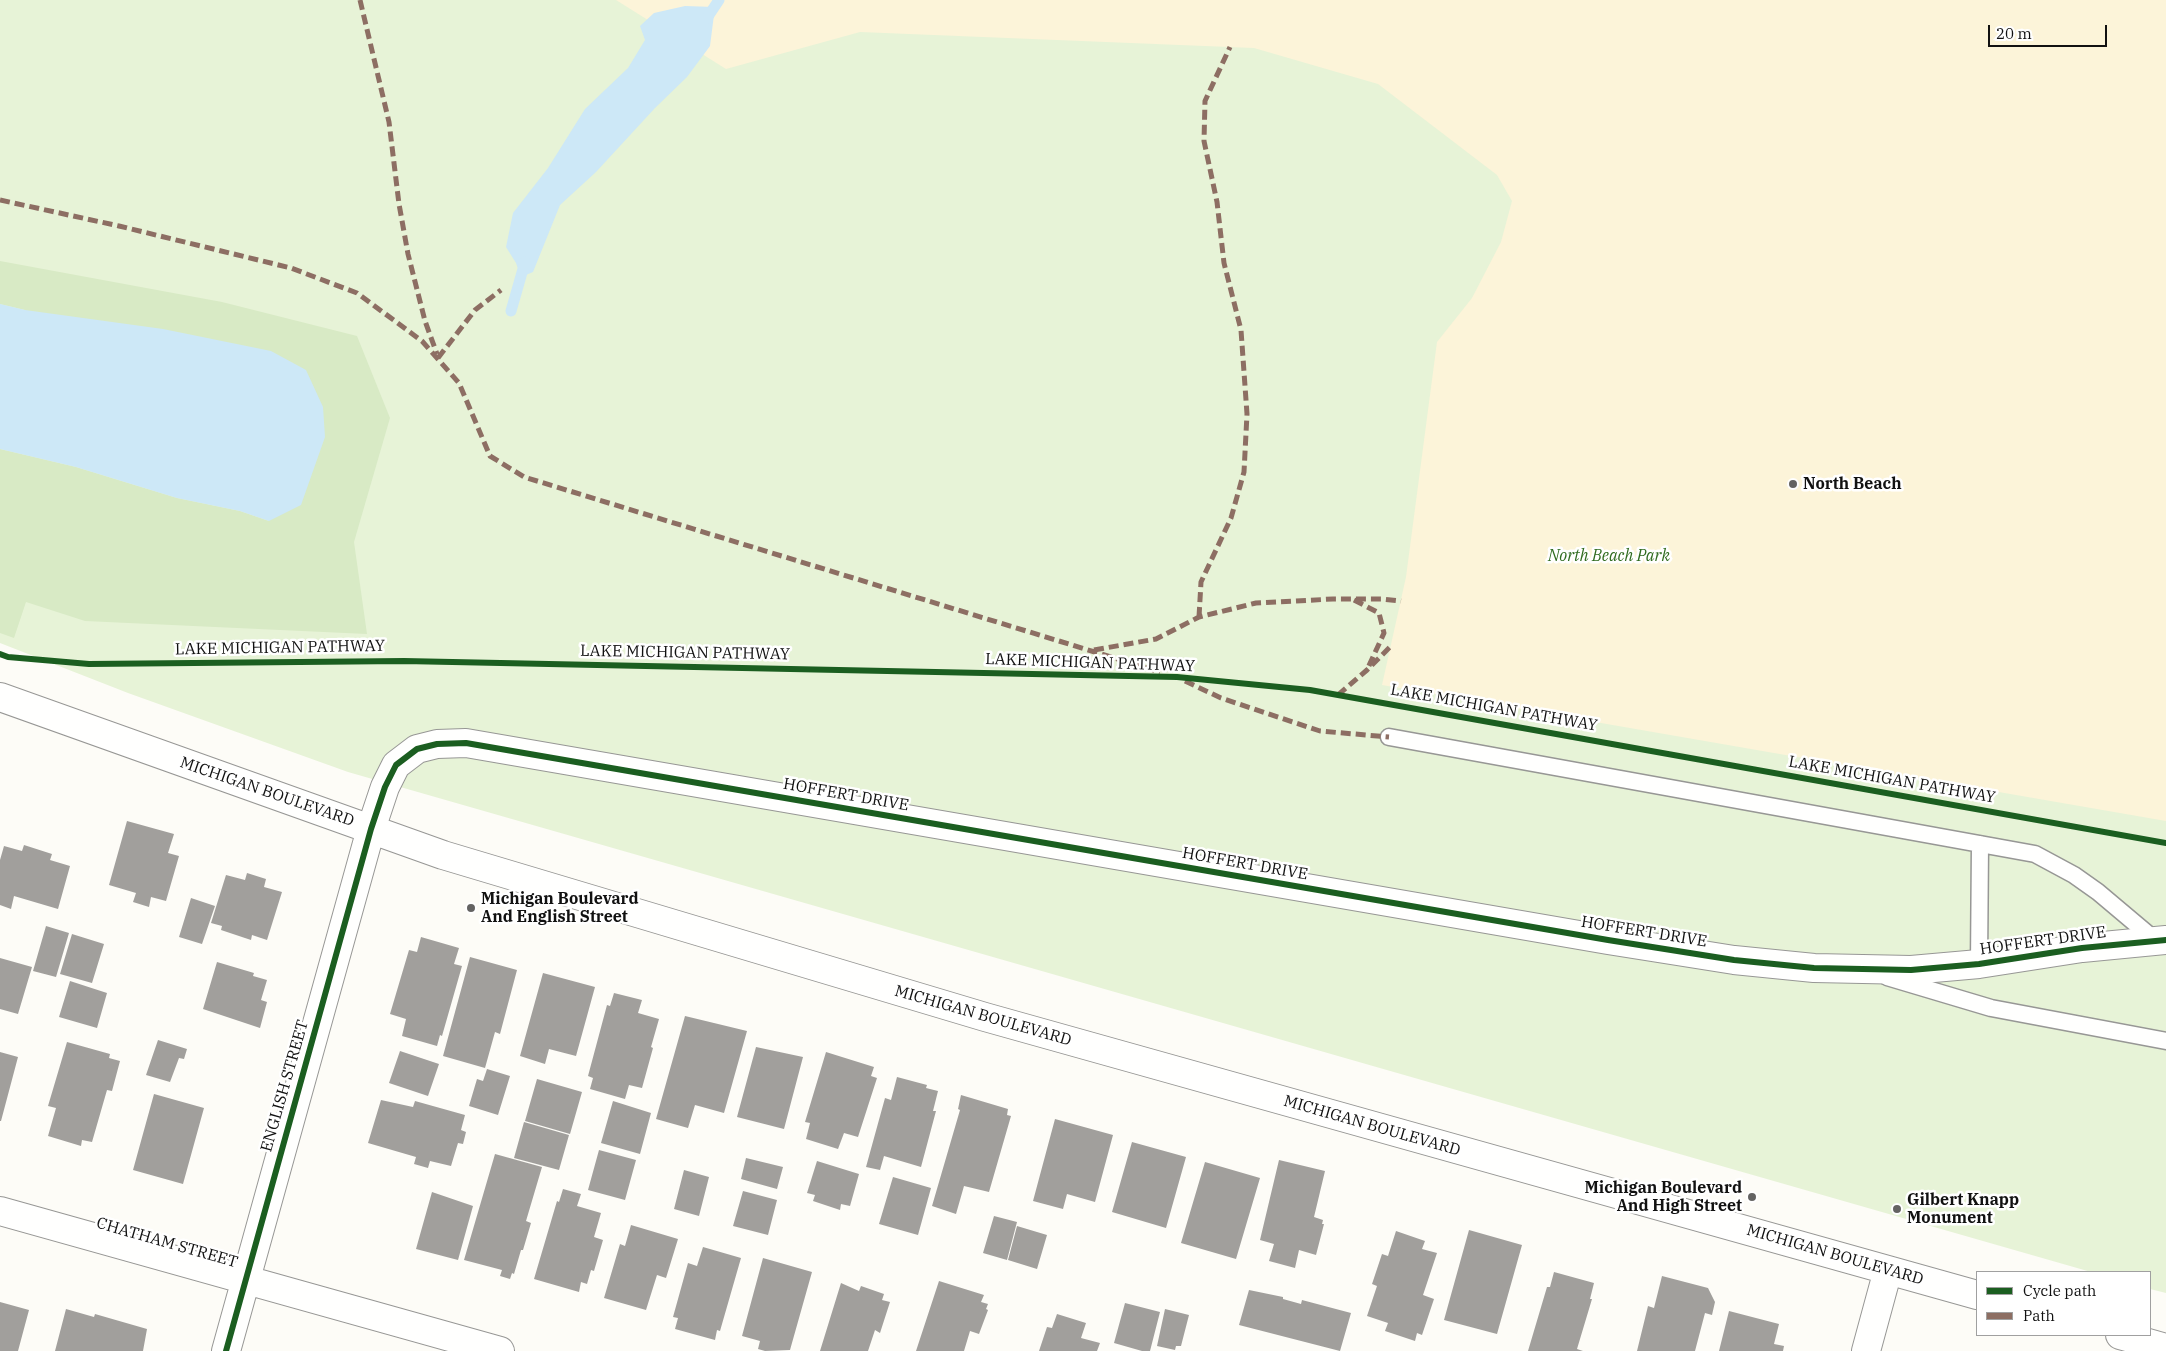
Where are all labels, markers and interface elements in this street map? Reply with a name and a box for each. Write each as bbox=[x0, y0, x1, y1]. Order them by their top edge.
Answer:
scale bar bbox=[1991, 15, 2110, 47]
text: 20 m bbox=[1996, 24, 2032, 43]
place label: North Beach bbox=[1803, 474, 1902, 494]
marker: North Beach bbox=[1787, 478, 1799, 490]
park label: North Beach Park bbox=[1548, 546, 1670, 566]
street label: LAKE MICHIGAN PATHWAY bbox=[175, 637, 385, 659]
street label: LAKE MICHIGAN PATHWAY bbox=[580, 642, 790, 664]
street label: LAKE MICHIGAN PATHWAY bbox=[985, 650, 1195, 676]
street label: LAKE MICHIGAN PATHWAY bbox=[1389, 680, 1599, 736]
street label: LAKE MICHIGAN PATHWAY bbox=[1787, 752, 1997, 808]
street label: MICHIGAN BOULEVARD bbox=[177, 753, 357, 831]
street label: HOFFERT DRIVE bbox=[782, 774, 910, 816]
street label: HOFFERT DRIVE bbox=[1181, 843, 1309, 885]
place label: Michigan Boulevard And English Street bbox=[481, 889, 639, 927]
marker: Michigan Boulevard And English Street bbox=[465, 902, 477, 914]
street label: HOFFERT DRIVE bbox=[1580, 913, 1708, 951]
street label: HOFFERT DRIVE bbox=[1979, 923, 2107, 959]
street label: MICHIGAN BOULEVARD bbox=[892, 982, 1074, 1050]
street label: ENGLISH STREET bbox=[257, 1018, 313, 1154]
street label: MICHIGAN BOULEVARD bbox=[1281, 1092, 1463, 1160]
place label: Michigan Boulevard And High Street bbox=[1584, 1178, 1742, 1216]
place label: Gilbert Knapp Monument bbox=[1907, 1190, 2019, 1228]
marker: Michigan Boulevard And High Street bbox=[1746, 1191, 1758, 1203]
marker: Gilbert Knapp Monument bbox=[1891, 1203, 1903, 1215]
street label: CHATHAM STREET bbox=[94, 1214, 240, 1272]
street label: MICHIGAN BOULEVARD bbox=[1744, 1221, 1926, 1289]
legend bbox=[1976, 1271, 2151, 1336]
text: Cycle path bbox=[2023, 1281, 2096, 1300]
text: Path bbox=[2023, 1306, 2055, 1325]

